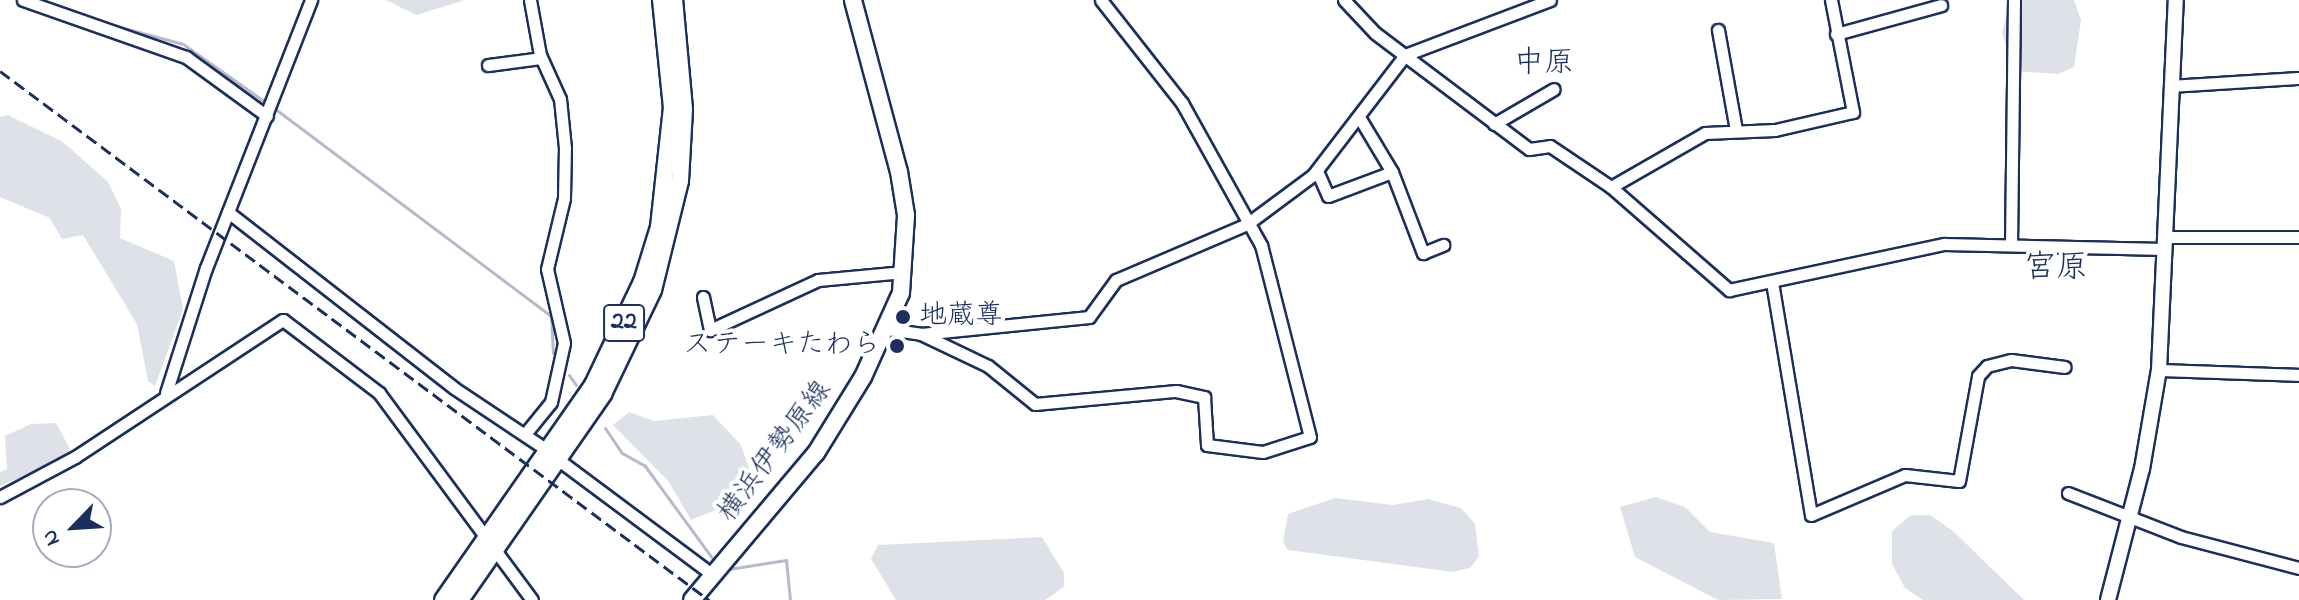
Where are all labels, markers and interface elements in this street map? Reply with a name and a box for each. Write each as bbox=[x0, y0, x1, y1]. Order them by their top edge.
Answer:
district label: 中原 bbox=[1514, 46, 1574, 82]
district label: 宮原 bbox=[2024, 250, 2088, 288]
place label: 地蔵尊 bbox=[919, 300, 1003, 334]
road number: 22 bbox=[602, 301, 646, 345]
marker: 地蔵尊 bbox=[894, 308, 912, 326]
place label: ステーキたわら bbox=[685, 329, 881, 363]
marker: ステーキたわら bbox=[888, 337, 906, 355]
street label: 横浜伊勢原線 bbox=[712, 375, 840, 529]
north arrow bbox=[32, 488, 112, 568]
text: N bbox=[34, 524, 70, 551]

